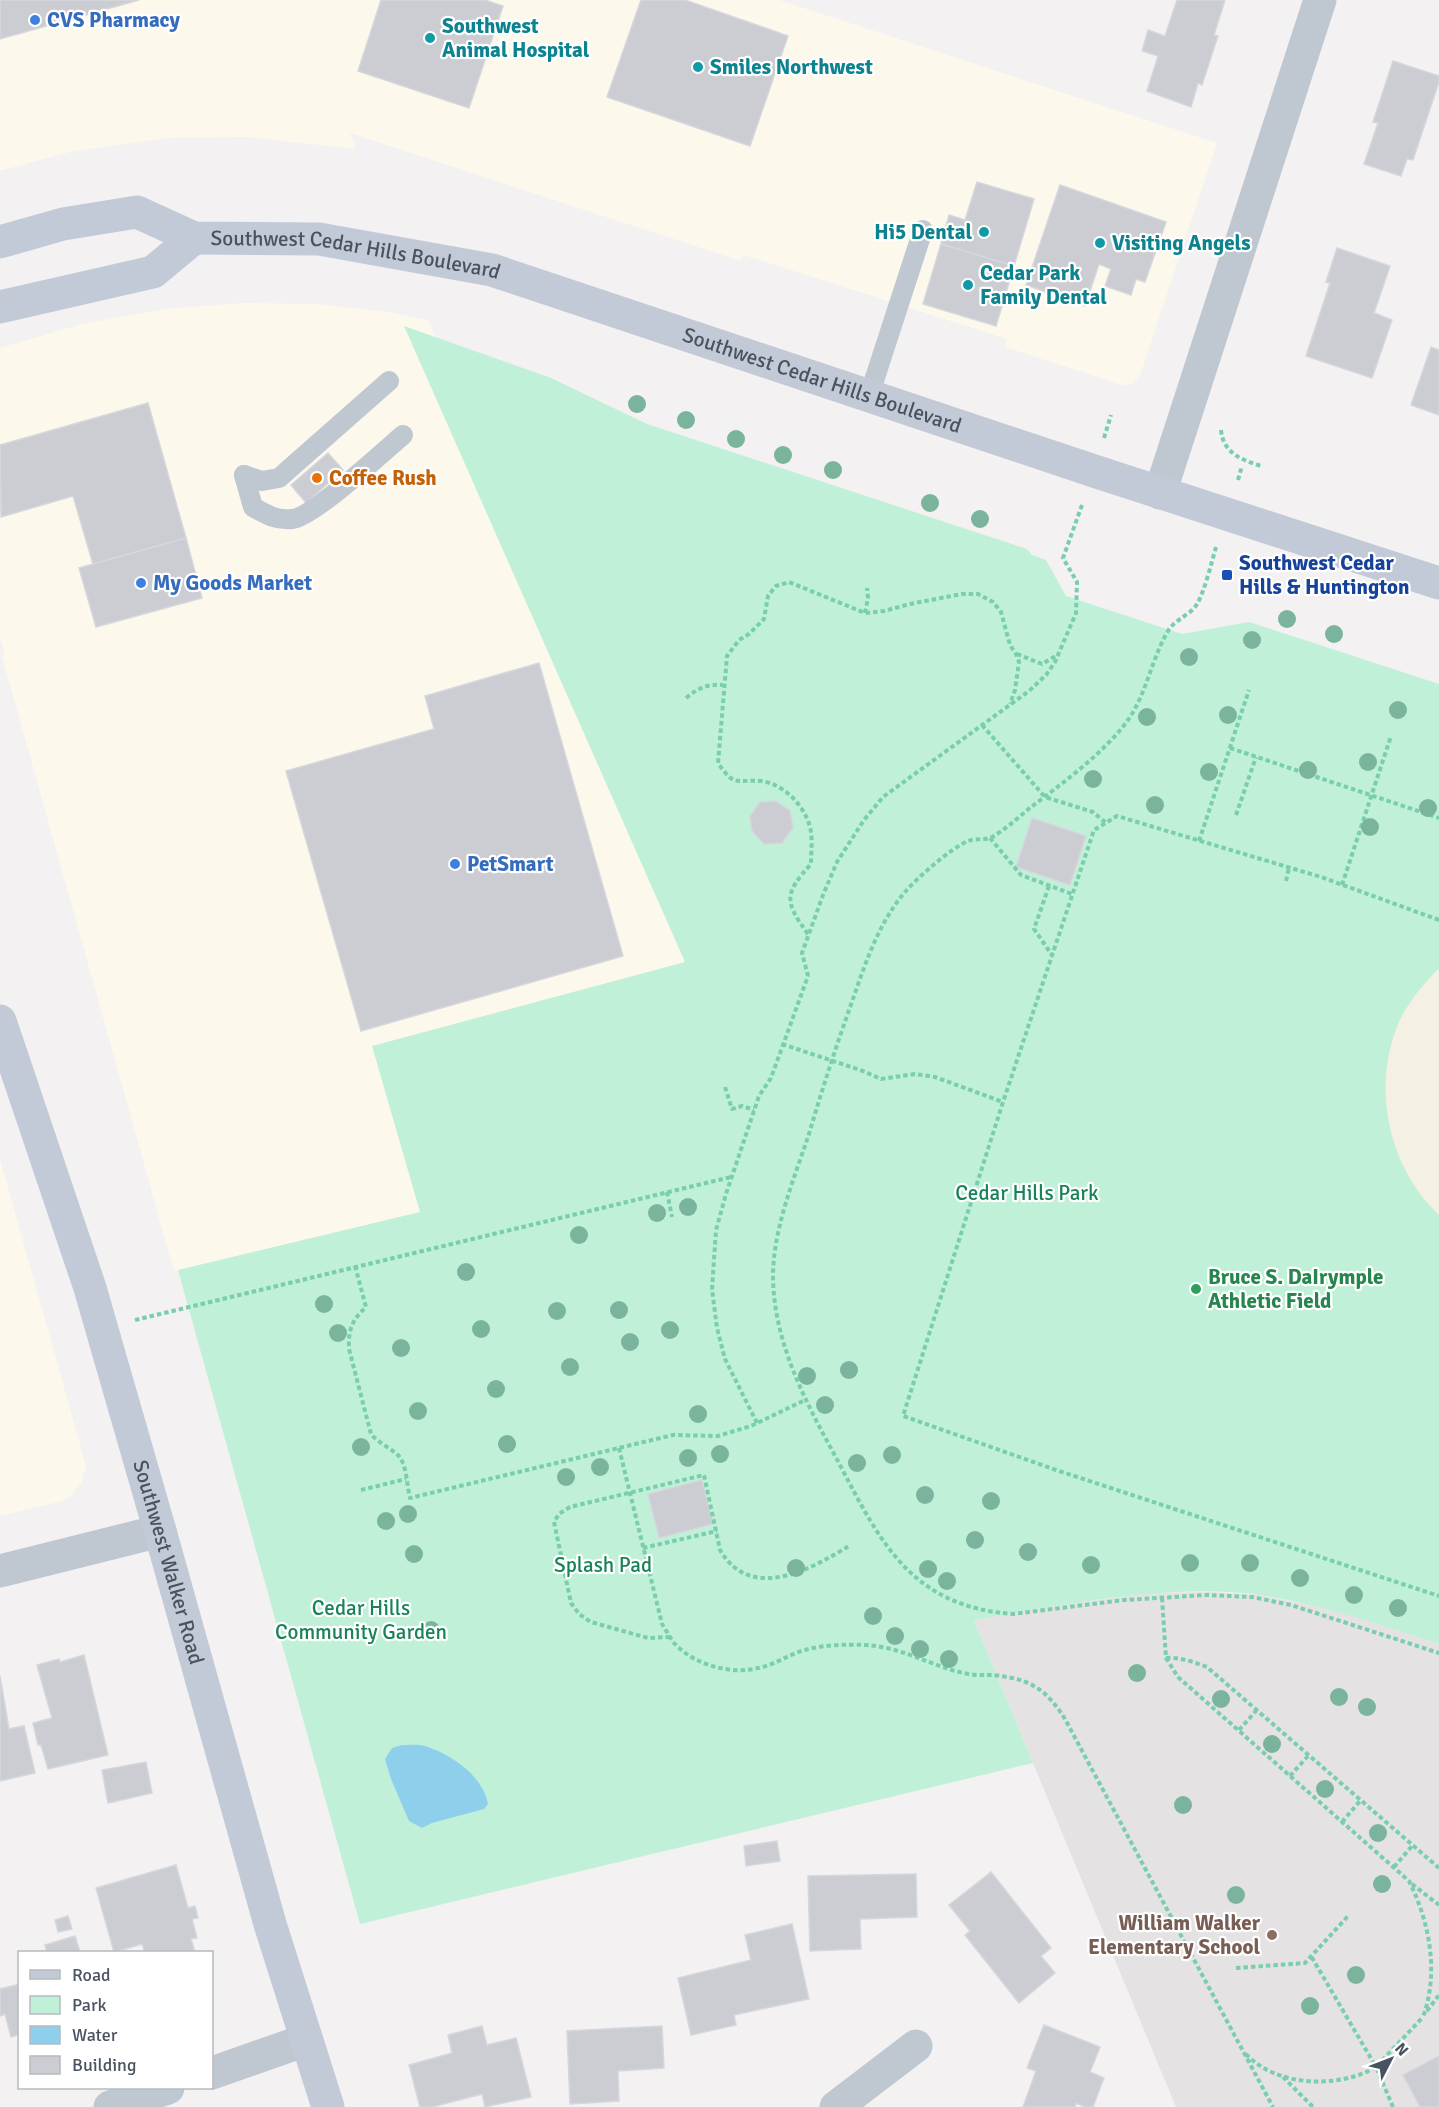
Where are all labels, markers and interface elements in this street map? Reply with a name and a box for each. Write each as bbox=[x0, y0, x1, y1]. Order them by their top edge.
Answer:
place label: CVS Pharmacy bbox=[47, 7, 181, 33]
marker: CVS Pharmacy bbox=[28, 13, 42, 27]
place label: Southwest Animal Hospital bbox=[442, 13, 590, 63]
marker: Southwest Animal Hospital bbox=[423, 31, 437, 45]
place label: Smiles Northwest bbox=[710, 54, 873, 80]
marker: Smiles Northwest bbox=[691, 60, 705, 74]
place label: Hi5 Dental bbox=[874, 219, 972, 245]
street label: Southwest Cedar Hills Boulevard bbox=[211, 225, 504, 285]
marker: Hi5 Dental bbox=[977, 225, 991, 239]
place label: Visiting Angels bbox=[1112, 230, 1251, 256]
marker: Visiting Angels bbox=[1093, 236, 1107, 250]
place label: Cedar Park Family Dental bbox=[980, 260, 1107, 310]
marker: Cedar Park Family Dental bbox=[961, 278, 975, 292]
street label: Southwest Cedar Hills Boulevard bbox=[679, 322, 965, 439]
place label: Coffee Rush bbox=[329, 465, 437, 491]
marker: Coffee Rush bbox=[310, 471, 324, 485]
place label: Southwest Cedar Hills & Huntington bbox=[1239, 550, 1409, 600]
marker: Southwest Cedar Hills & Huntington bbox=[1220, 568, 1234, 582]
place label: My Goods Market bbox=[153, 570, 312, 596]
marker: My Goods Market bbox=[134, 576, 148, 590]
place label: PetSmart bbox=[467, 851, 554, 877]
marker: PetSmart bbox=[448, 857, 462, 871]
park label: Cedar Hills Park bbox=[955, 1180, 1099, 1206]
place label: Bruce S. DaIrymple Athletic Field bbox=[1208, 1264, 1384, 1314]
marker: Bruce S. DaIrymple Athletic Field bbox=[1189, 1282, 1203, 1296]
street label: Southwest Walker Road bbox=[127, 1457, 210, 1667]
park label: Splash Pad bbox=[554, 1552, 652, 1578]
park label: Cedar Hills Community Garden bbox=[275, 1595, 447, 1645]
place label: William Walker Elementary School bbox=[1088, 1910, 1261, 1960]
marker: William Walker Elementary School bbox=[1265, 1928, 1279, 1942]
legend bbox=[18, 1951, 213, 2089]
text: Road bbox=[72, 1964, 111, 1986]
text: Park bbox=[72, 1994, 107, 2016]
text: Water bbox=[72, 2024, 118, 2046]
north arrow bbox=[1361, 2029, 1421, 2089]
text: N bbox=[1390, 2039, 1413, 2060]
text: Building bbox=[72, 2054, 136, 2076]

